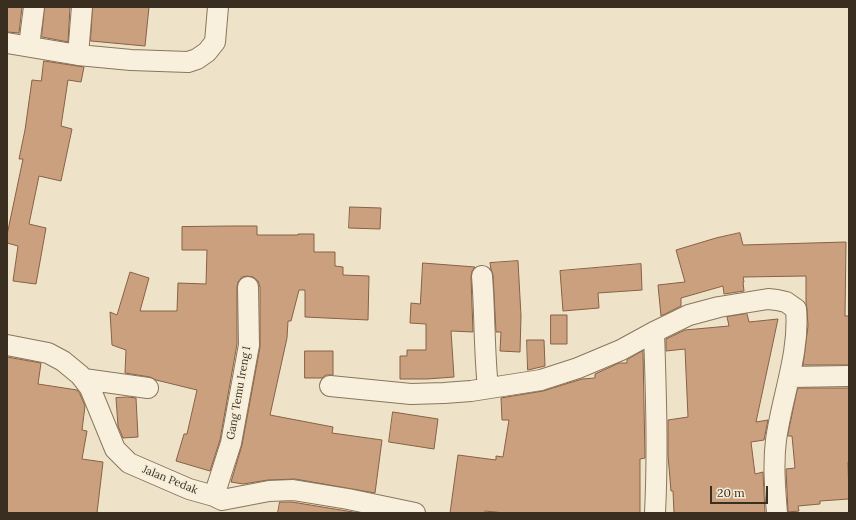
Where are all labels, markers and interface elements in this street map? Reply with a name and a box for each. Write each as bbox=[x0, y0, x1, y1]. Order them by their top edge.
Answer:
street label: Gang Temu Ireng I bbox=[224, 345, 254, 441]
street label: Jalan Pedak bbox=[140, 463, 200, 497]
scale bar bbox=[712, 478, 770, 504]
text: 20 m bbox=[717, 485, 745, 500]

